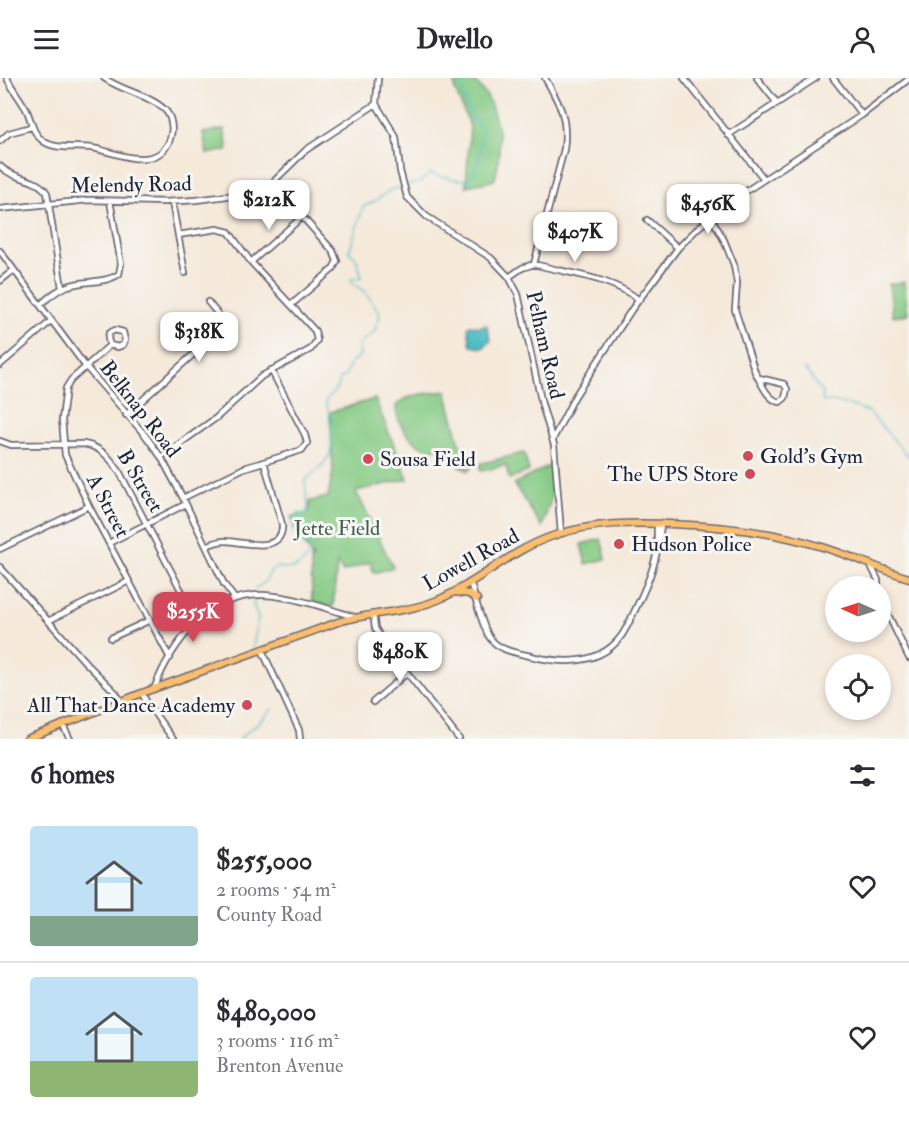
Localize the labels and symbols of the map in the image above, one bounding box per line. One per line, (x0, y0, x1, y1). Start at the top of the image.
street label: Melendy Road (70, 170, 193, 200)
pin: $212K (227, 180, 311, 231)
pin: $456K (666, 184, 750, 235)
pin: $407K (533, 212, 617, 263)
street label: Pelham Road (519, 288, 571, 402)
pin: $318K (157, 312, 241, 363)
street label: Belknap Road (94, 355, 187, 464)
place label: Gold's Gym (760, 443, 863, 470)
street label: B Street (111, 445, 169, 518)
place label: Sousa Field (380, 446, 476, 473)
marker: Gold's Gym (741, 449, 755, 463)
marker: Sousa Field (361, 452, 375, 466)
place label: The UPS Store (607, 461, 738, 488)
marker: The UPS Store (743, 467, 757, 481)
street label: A Street (80, 469, 136, 543)
park label: Jette Field (293, 515, 381, 542)
street label: Lowell Road (418, 522, 524, 597)
place label: Hudson Police (631, 531, 752, 558)
marker: Hudson Police (612, 537, 626, 551)
north arrow (825, 576, 891, 642)
pin: $255K (151, 592, 235, 643)
pin: $480K (358, 632, 442, 683)
place label: All That Dance Academy (26, 692, 236, 719)
marker: All That Dance Academy (240, 698, 254, 712)

